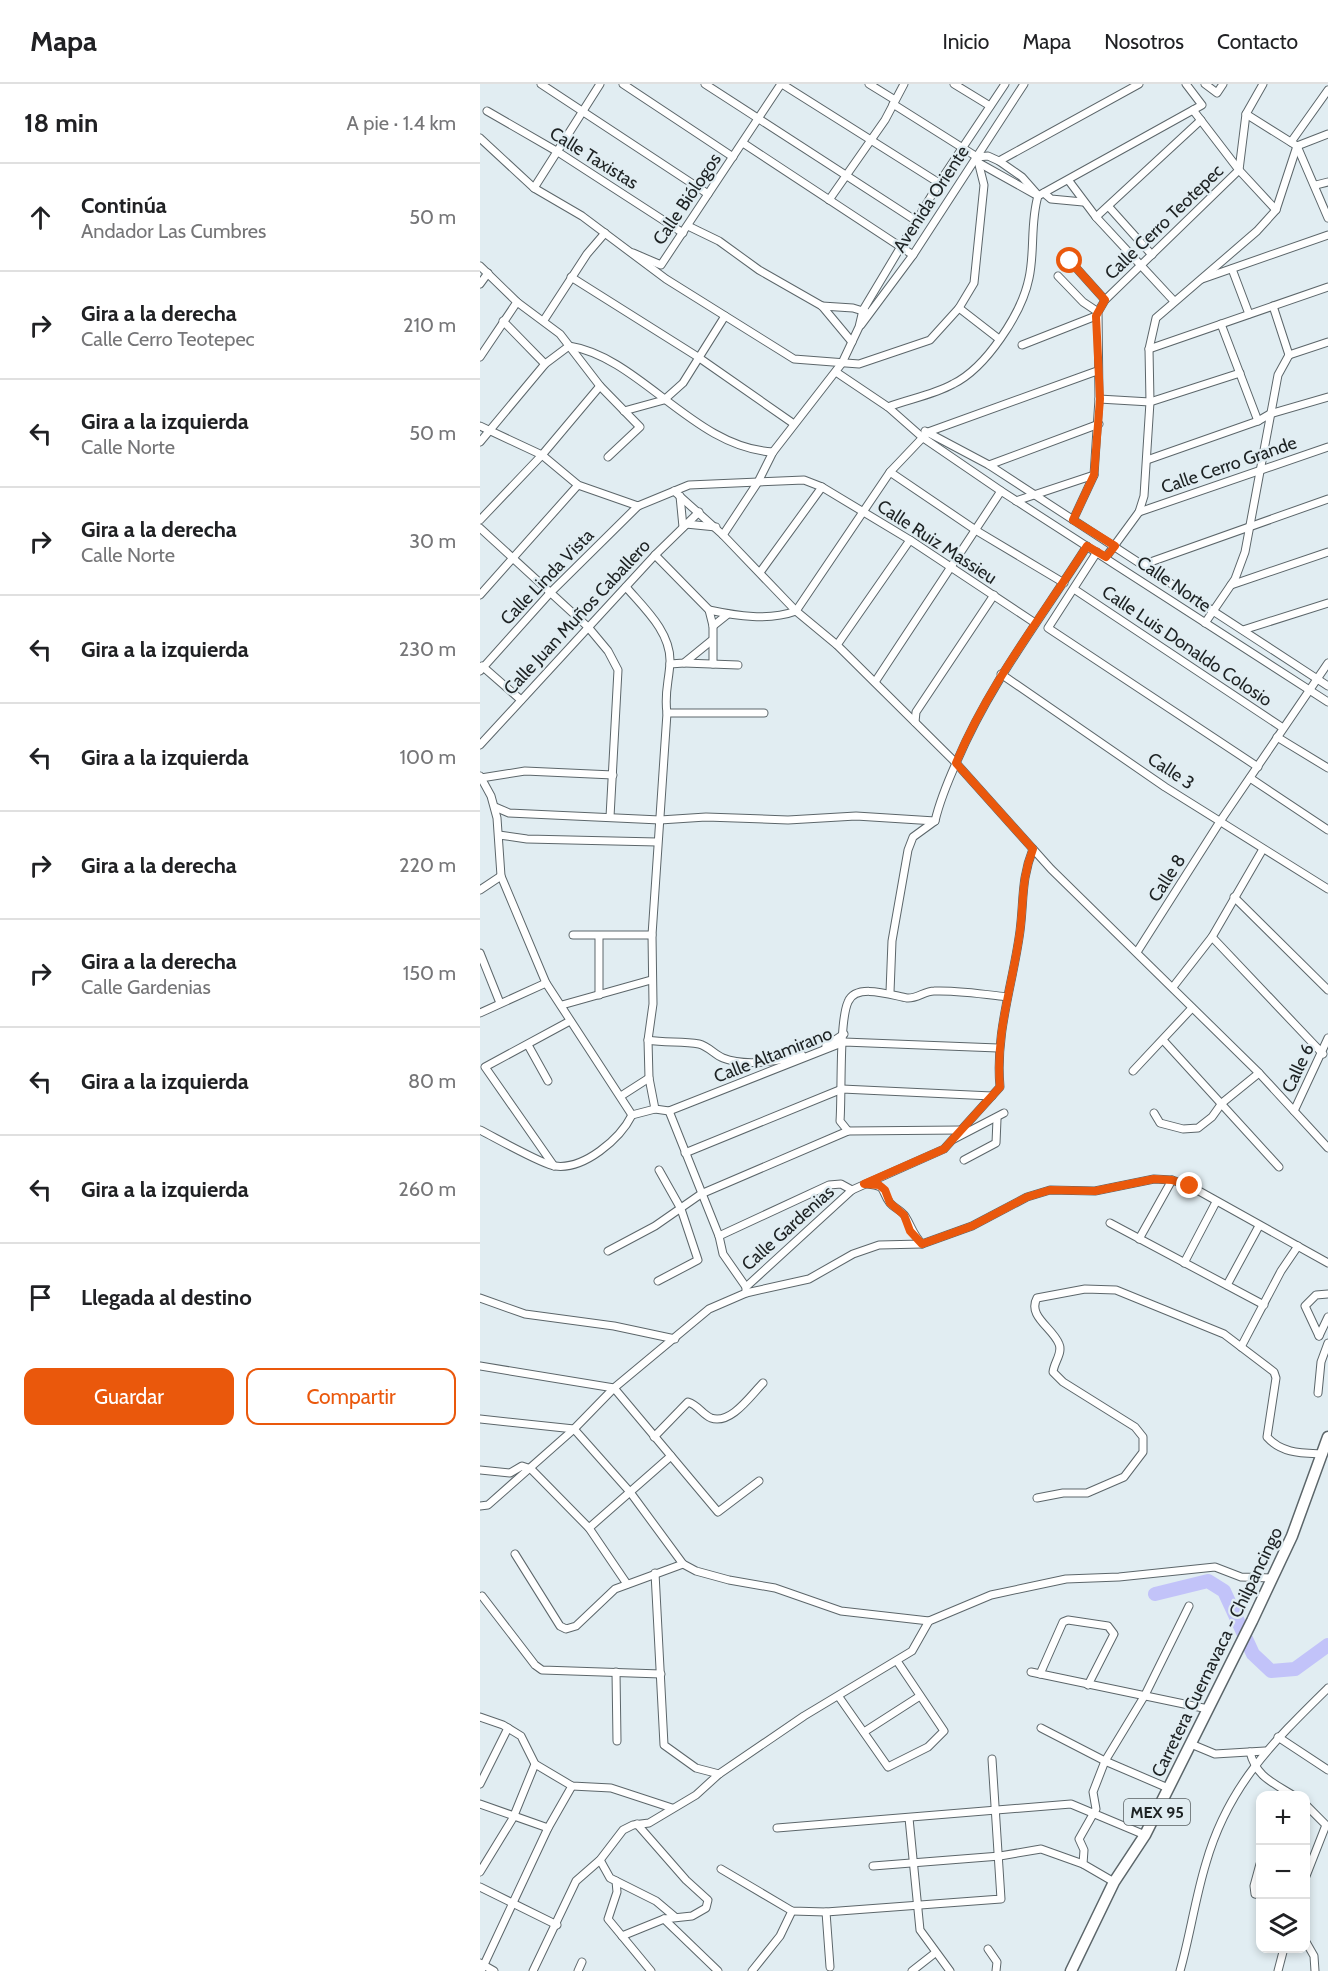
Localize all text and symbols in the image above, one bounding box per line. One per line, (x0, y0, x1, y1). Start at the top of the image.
text: Mapa (30, 24, 97, 58)
text: Inicio (942, 29, 989, 54)
text: Mapa (1022, 29, 1071, 54)
text: Nosotros (1104, 29, 1184, 54)
text: Contacto (1217, 29, 1298, 54)
text: 18 min (24, 107, 98, 139)
text: A pie · 1.4 km (347, 111, 456, 135)
street label: Calle Taxistas (546, 122, 642, 194)
street label: Avenida Oriente (888, 142, 974, 256)
street label: Calle Biólogos (648, 149, 726, 249)
street label: Calle Cerro Teotepec (1100, 160, 1228, 284)
text: Continúa (81, 192, 167, 219)
icon: ahead (24, 201, 57, 234)
text: 50 m (409, 205, 456, 229)
text: Andador Las Cumbres (81, 219, 266, 243)
route start (1056, 247, 1082, 273)
text: Gira a la derecha (81, 300, 237, 327)
icon: right (24, 309, 57, 342)
text: 210 m (403, 313, 456, 337)
text: Calle Cerro Teotepec (81, 327, 255, 351)
text: Gira a la izquierda (81, 408, 249, 435)
icon: left (24, 417, 57, 450)
text: 50 m (409, 421, 456, 445)
street label: Calle Cerro Grande (1158, 431, 1300, 499)
text: Calle Norte (81, 435, 175, 459)
street label: Calle Ruiz Massieu (873, 495, 1001, 589)
text: Gira a la derecha (81, 516, 237, 543)
street label: Calle Linda Vista (496, 524, 598, 630)
icon: right (24, 525, 57, 558)
text: 30 m (409, 529, 456, 553)
street label: Calle Juan Muños Caballero (499, 535, 655, 699)
text: Calle Norte (81, 543, 175, 567)
street label: Calle Norte (1133, 551, 1215, 617)
street label: Calle Luis Donaldo Colosio (1098, 581, 1276, 711)
icon: left (24, 633, 57, 666)
text: Gira a la izquierda (81, 636, 249, 663)
text: 230 m (399, 637, 456, 661)
icon: left (24, 741, 57, 774)
text: Gira a la izquierda (81, 744, 249, 771)
text: 100 m (400, 745, 456, 769)
street label: Calle 3 (1144, 748, 1198, 794)
icon: right (24, 849, 57, 882)
street label: Calle 8 (1144, 850, 1190, 906)
text: Gira a la derecha (81, 852, 237, 879)
text: 220 m (399, 853, 456, 877)
text: Gira a la derecha (81, 948, 237, 975)
icon: right (24, 957, 57, 990)
text: 150 m (403, 961, 456, 985)
text: Calle Gardenias (81, 975, 211, 999)
street label: Calle Altamirano (711, 1022, 835, 1088)
street label: Calle 6 (1277, 1040, 1319, 1096)
icon: left (24, 1065, 57, 1098)
text: Gira a la izquierda (81, 1068, 249, 1095)
text: 80 m (408, 1069, 456, 1093)
route end (1176, 1172, 1202, 1198)
icon: left (24, 1173, 57, 1206)
text: Gira a la izquierda (81, 1176, 249, 1203)
text: 260 m (398, 1177, 456, 1201)
street label: Calle Gardenias (737, 1181, 839, 1275)
icon: arrive (24, 1281, 57, 1314)
text: Llegada al destino (81, 1284, 252, 1311)
button: Guardar (24, 1368, 234, 1425)
button: Compartir (246, 1368, 456, 1425)
street label: Carretera Cuernavaca - Chilpancingo (1147, 1523, 1287, 1781)
map controls (1256, 1791, 1310, 1953)
button: + (1256, 1791, 1310, 1845)
road number: MEX 95 (1124, 1799, 1190, 1825)
button: − (1256, 1845, 1310, 1899)
button: layers (1256, 1899, 1310, 1953)

